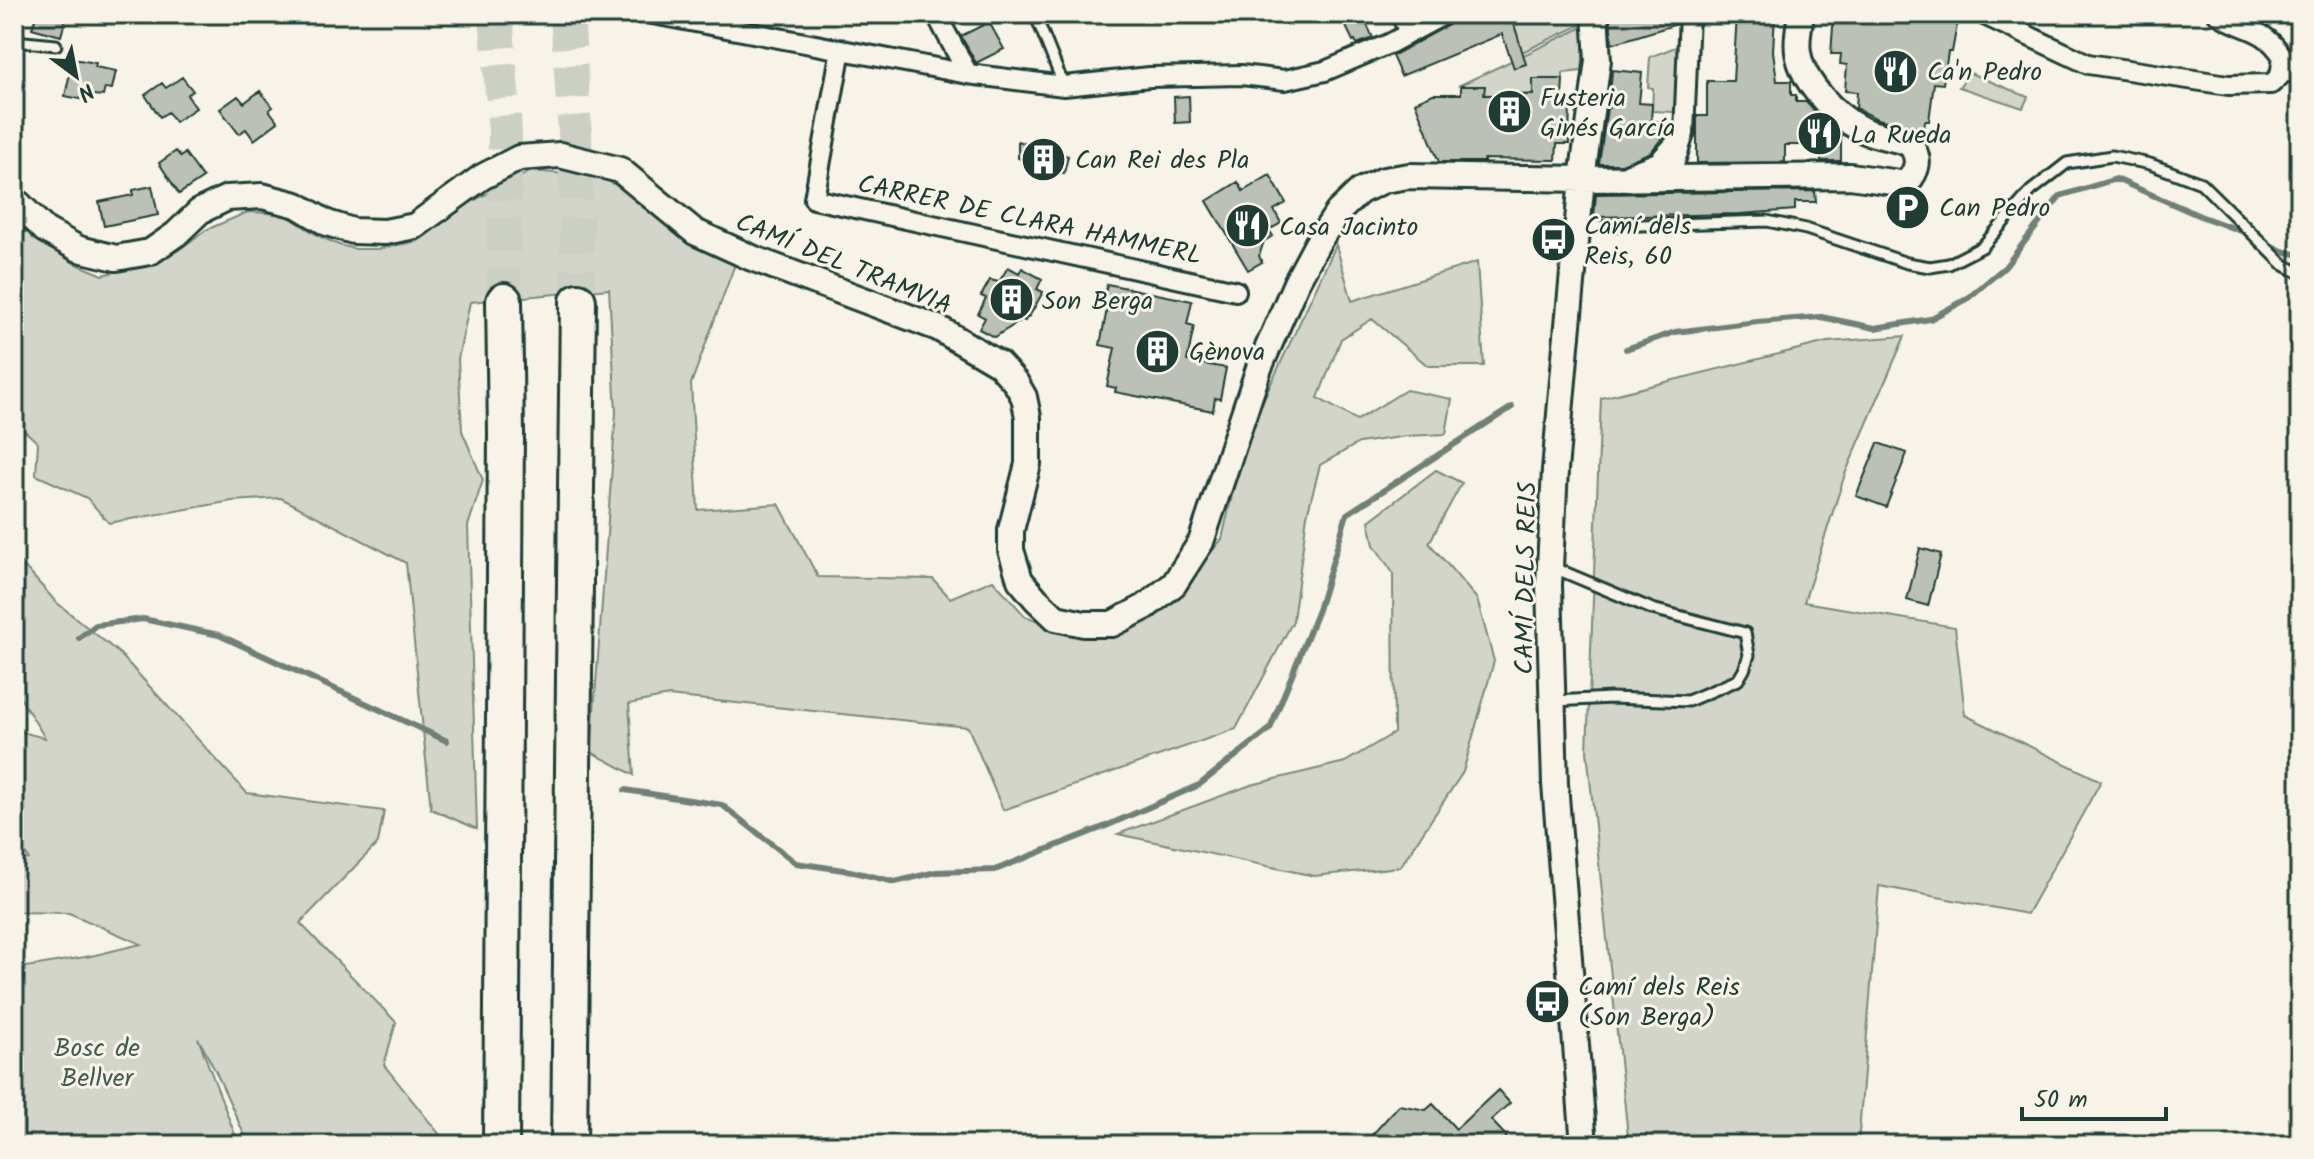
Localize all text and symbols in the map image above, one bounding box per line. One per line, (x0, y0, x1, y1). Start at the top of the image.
north arrow (36, 36, 116, 116)
restaurant icon: Ca'n Pedro (1872, 47, 1920, 95)
place label: Ca'n Pedro (1927, 52, 2042, 94)
text: N (70, 72, 100, 109)
place label: Fusteria Ginés García (1540, 78, 1675, 150)
building icon: Fusteria Ginés García (1485, 88, 1533, 136)
restaurant icon: La Rueda (1795, 110, 1843, 158)
place label: La Rueda (1850, 115, 1951, 157)
building icon: Can Rei des Pla (1020, 135, 1068, 183)
place label: Can Rei des Pla (1075, 140, 1249, 182)
street label: CARRER DE CLARA HAMMERL (854, 164, 1206, 278)
parking icon: Can Pedro (1884, 183, 1932, 231)
place label: Can Pedro (1939, 188, 2050, 230)
street label: CAMÍ DEL TRAMVIA (729, 202, 958, 327)
restaurant icon: Casa Jacinto (1224, 202, 1272, 250)
place label: Camí dels Reis, 60 (1584, 206, 1691, 278)
place label: Casa Jacinto (1279, 207, 1418, 249)
bus stop icon: Camí dels Reis, 60 (1529, 216, 1577, 264)
building icon: Son Berga (987, 276, 1035, 324)
place label: Son Berga (1042, 281, 1153, 323)
building icon: Gènova (1134, 327, 1182, 375)
place label: Gènova (1189, 332, 1265, 374)
street label: CAMÍ DELS REIS (1504, 481, 1550, 675)
place label: Camí dels Reis (Son Berga) (1578, 967, 1740, 1039)
bus stop icon: Camí dels Reis (Son Berga) (1523, 977, 1571, 1025)
park label: Bosc de Bellver (54, 1028, 140, 1100)
scale bar (2022, 1071, 2166, 1121)
text: 50 m (2034, 1081, 2088, 1120)

